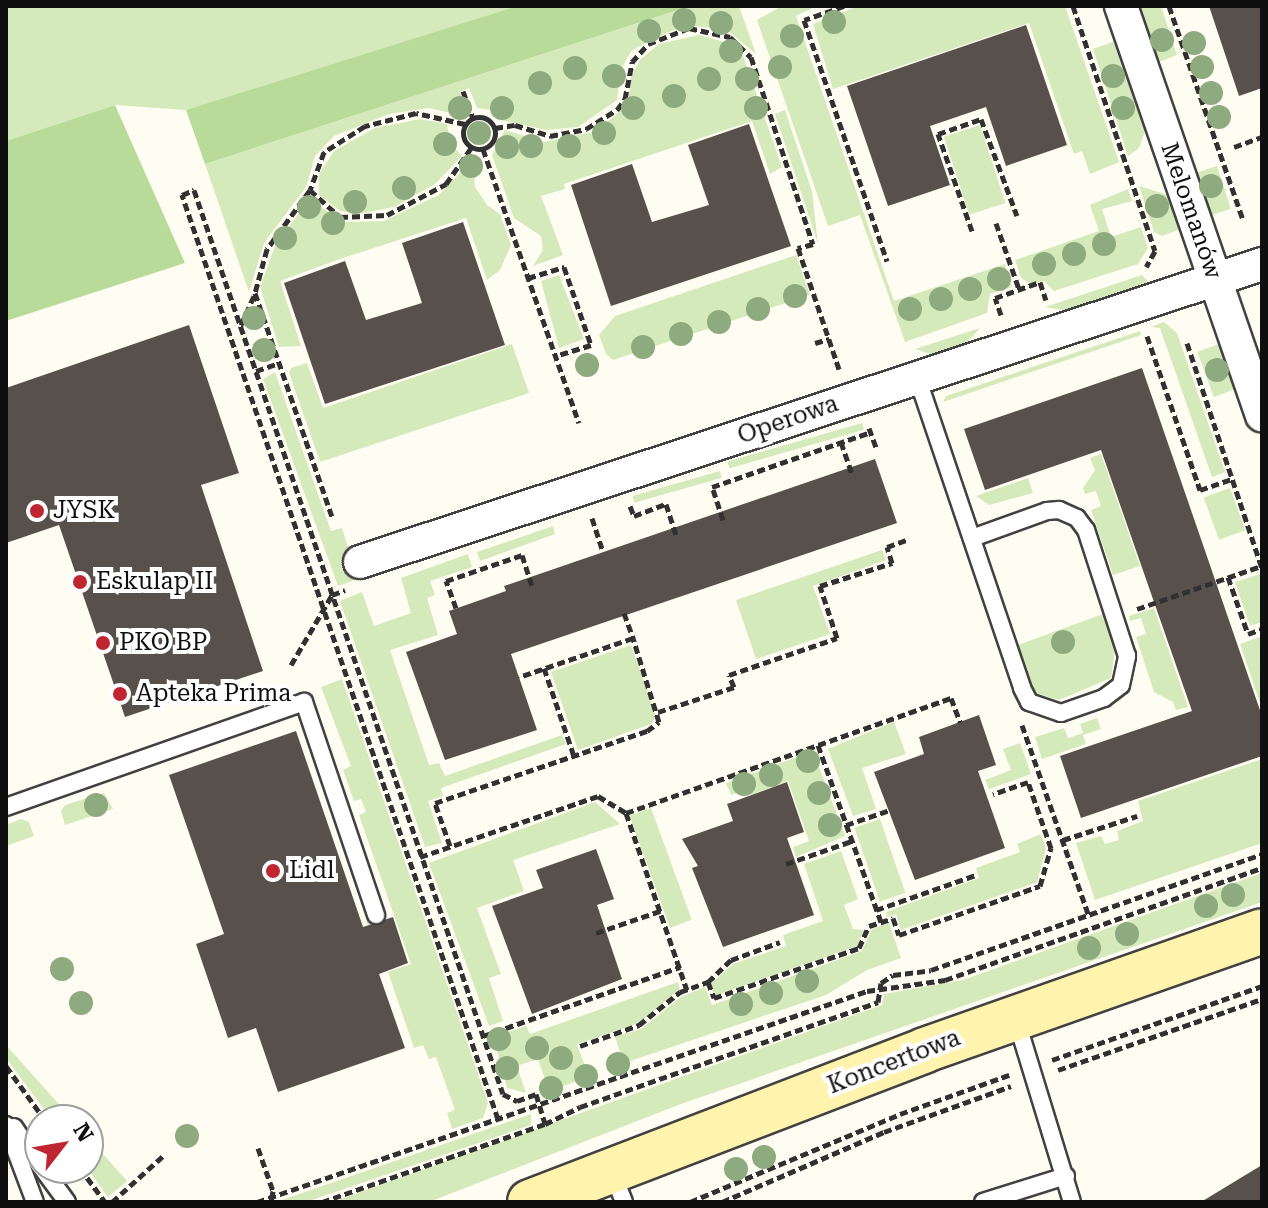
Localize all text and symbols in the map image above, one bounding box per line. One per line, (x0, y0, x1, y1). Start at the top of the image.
street label: Melomanów (1154, 139, 1228, 283)
street label: Operowa (734, 389, 842, 451)
place label: JYSK (53, 497, 115, 525)
marker: JYSK (28, 502, 46, 520)
place label: Eskulap II (96, 568, 213, 596)
marker: Eskulap II (71, 573, 89, 591)
place label: PKO BP (119, 629, 207, 657)
marker: PKO BP (94, 634, 112, 652)
place label: Apteka Prima (136, 680, 291, 708)
marker: Apteka Prima (111, 685, 129, 703)
place label: Lidl (289, 857, 334, 885)
marker: Lidl (264, 862, 282, 880)
street label: Koncertowa (824, 1024, 964, 1100)
north arrow (24, 1104, 104, 1184)
text: N (68, 1119, 98, 1146)

